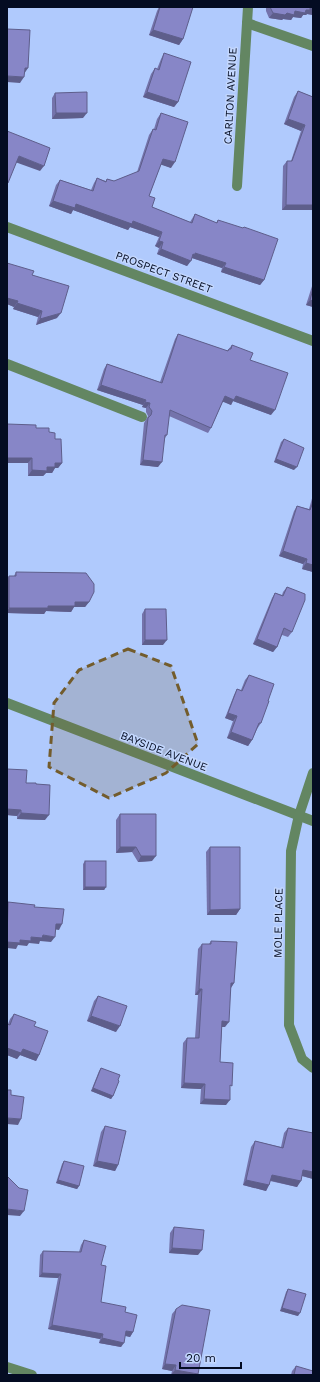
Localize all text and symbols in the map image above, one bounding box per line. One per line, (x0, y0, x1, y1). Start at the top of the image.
street label: CARLTON AVENUE (221, 47, 240, 145)
street label: PROSPECT STREET (114, 249, 214, 296)
street label: BAYSIDE AVENUE (119, 729, 209, 774)
street label: MOLE PLACE (271, 888, 286, 958)
scale bar (180, 1344, 241, 1370)
text: 20 m (186, 1351, 216, 1365)

